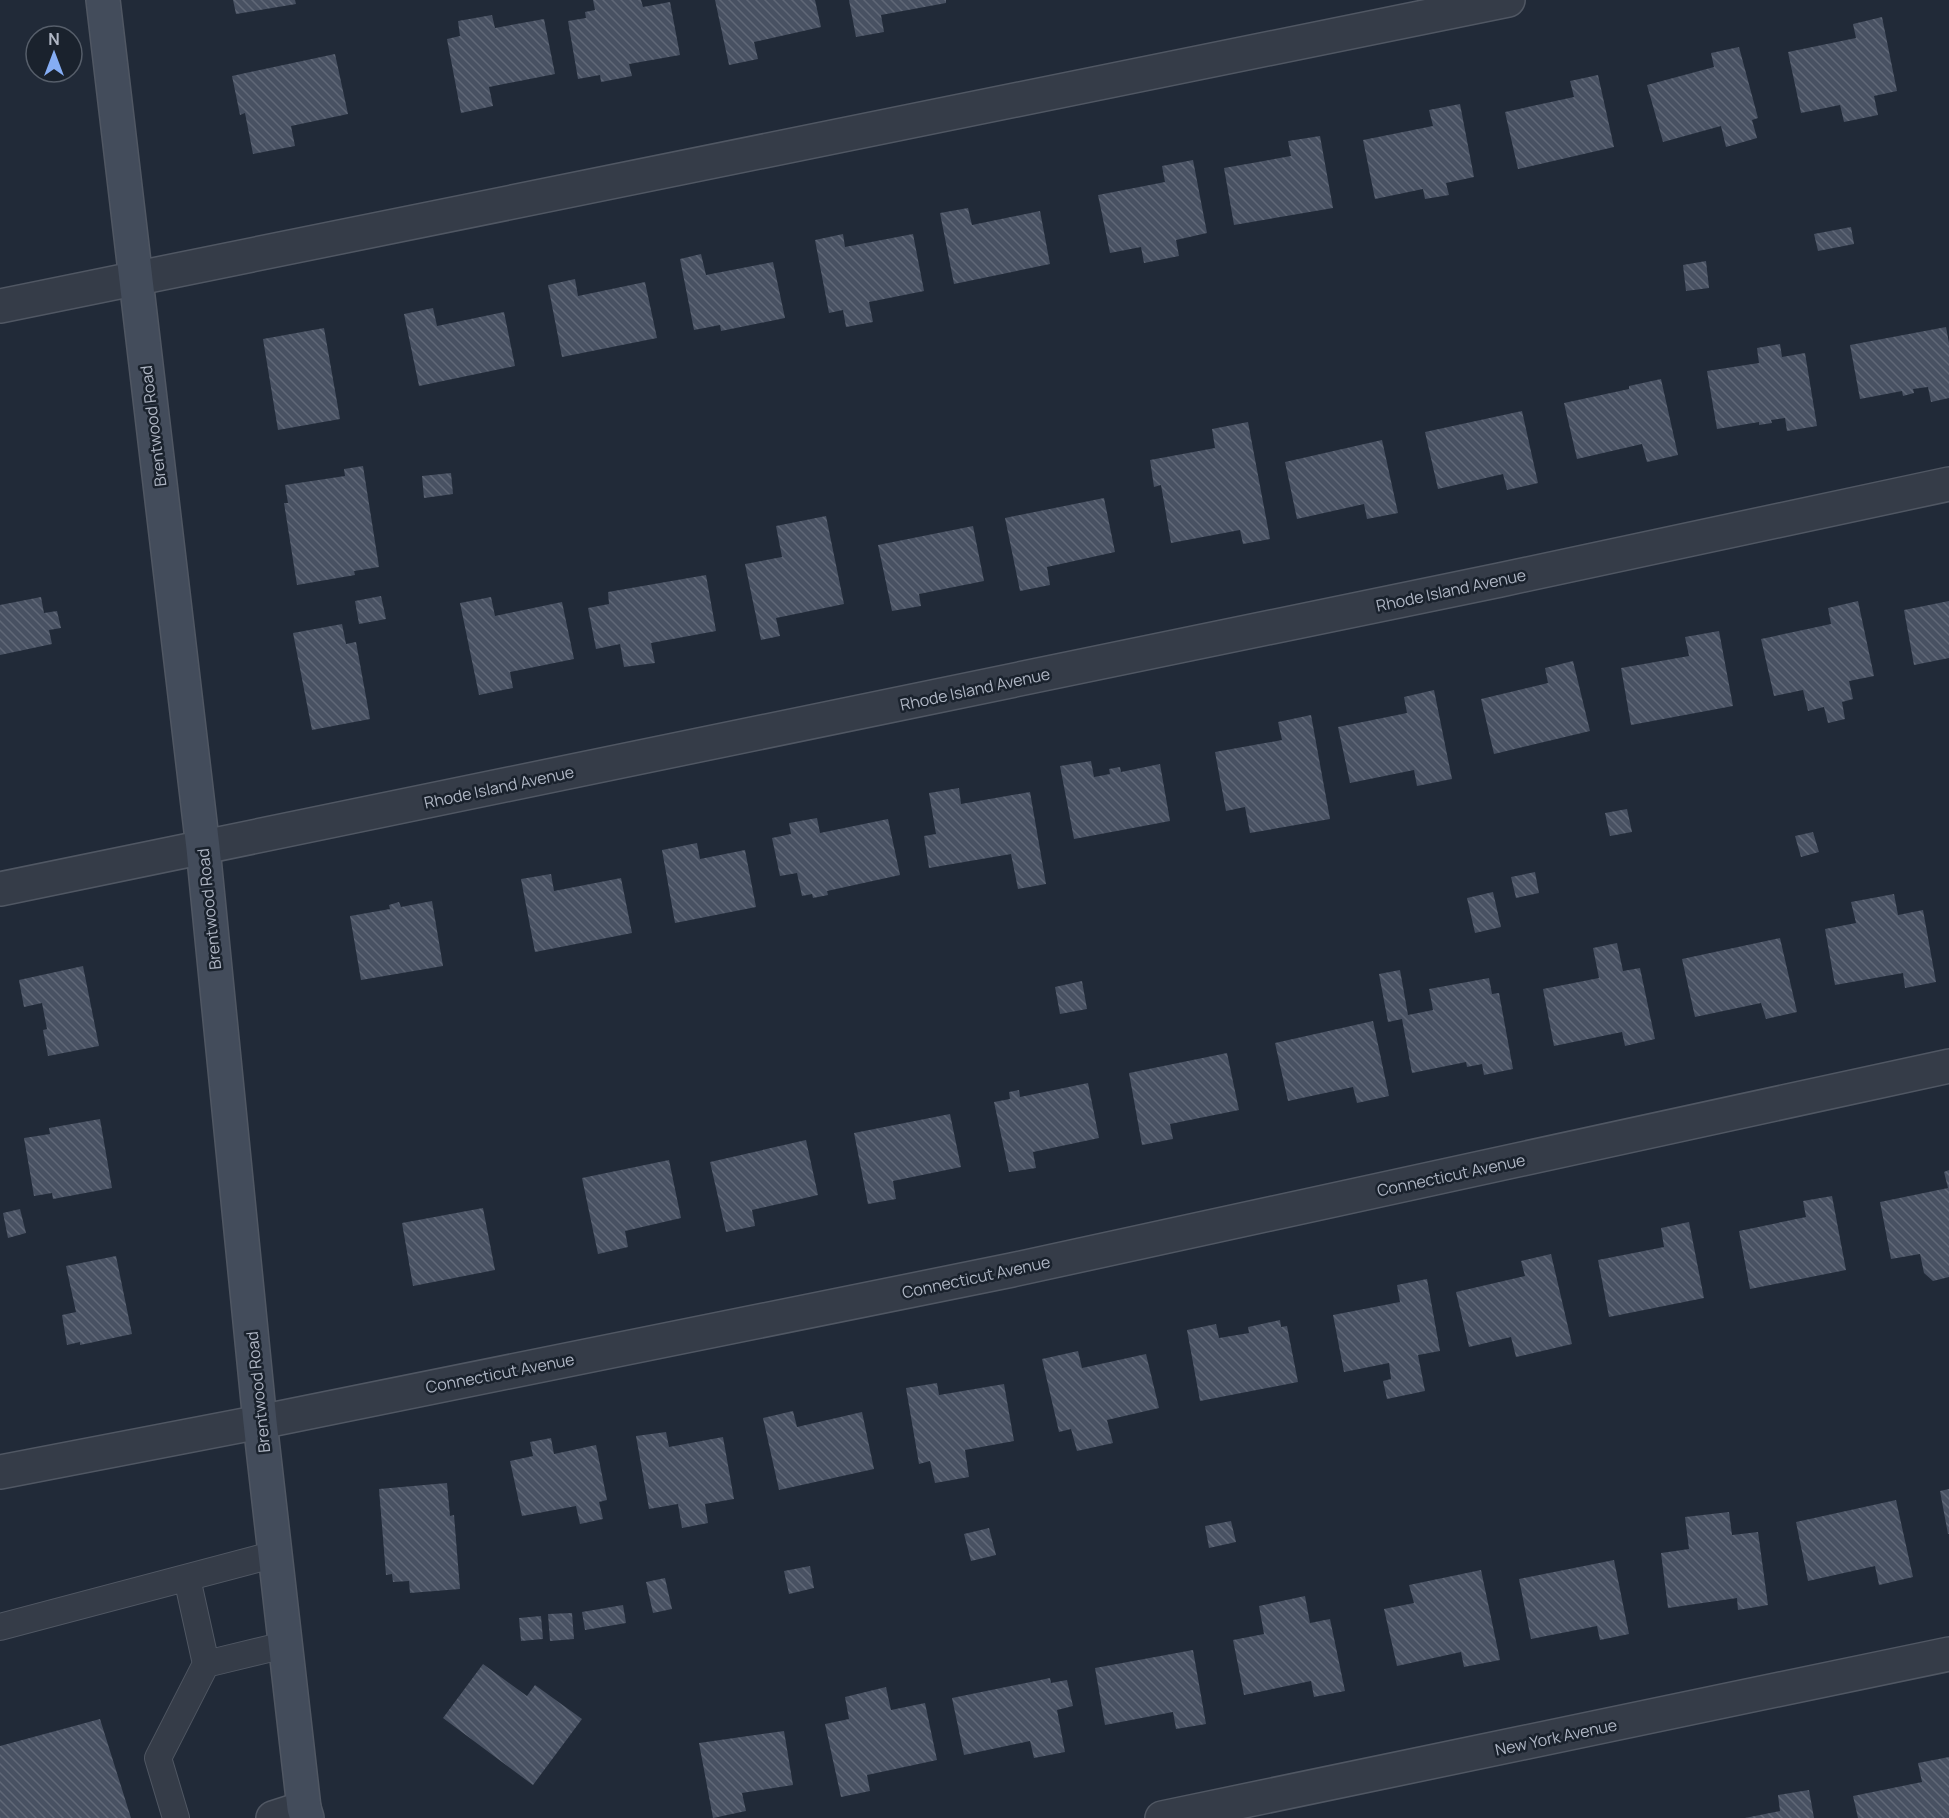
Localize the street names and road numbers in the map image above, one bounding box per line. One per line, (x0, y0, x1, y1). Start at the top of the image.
street label: Brentwood Road (135, 364, 171, 488)
street label: Rhode Island Avenue (1374, 563, 1528, 617)
street label: Rhode Island Avenue (898, 662, 1052, 716)
street label: Rhode Island Avenue (422, 760, 576, 814)
street label: Brentwood Road (192, 847, 226, 971)
street label: Connecticut Avenue (1375, 1149, 1527, 1201)
street label: Connecticut Avenue (900, 1251, 1052, 1303)
street label: Brentwood Road (241, 1330, 275, 1454)
street label: Connecticut Avenue (424, 1348, 576, 1398)
street label: New York Avenue (1493, 1713, 1619, 1761)

